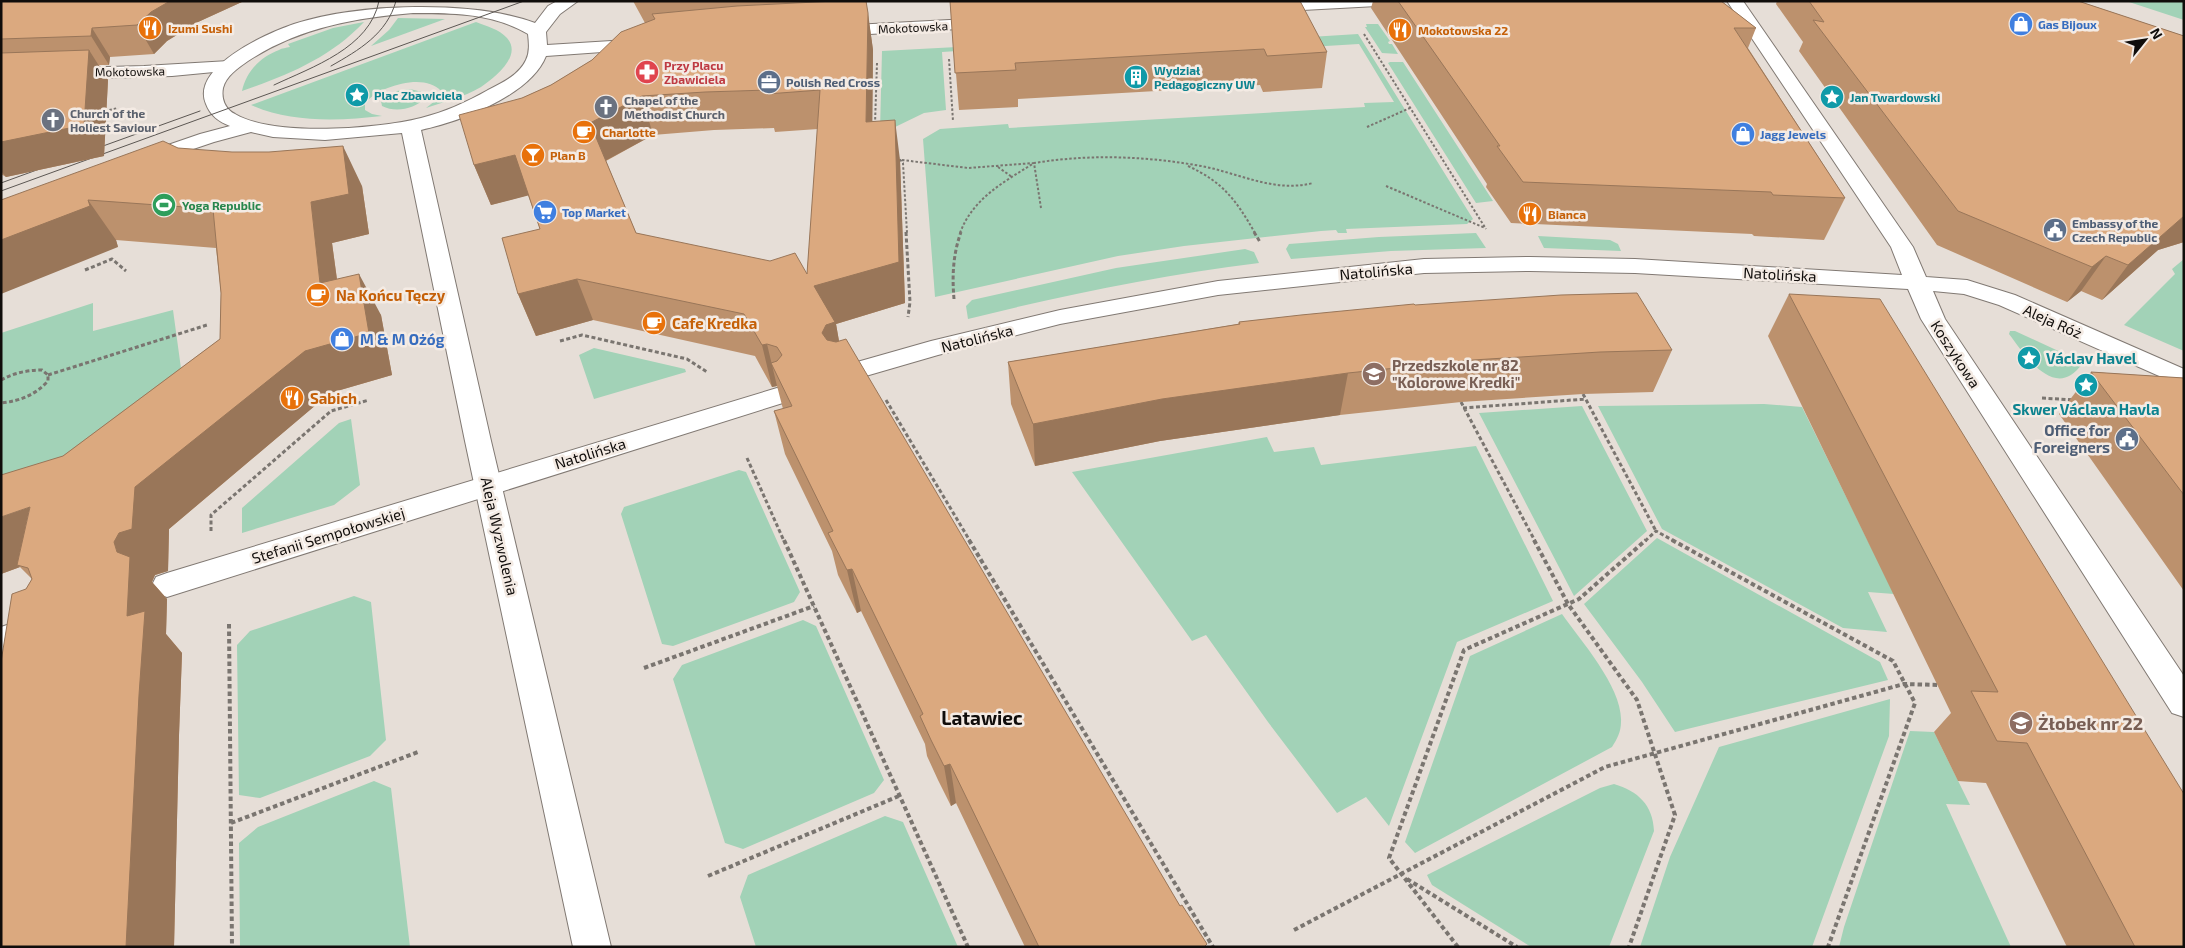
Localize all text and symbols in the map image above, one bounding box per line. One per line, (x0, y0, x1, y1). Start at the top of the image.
shop icon: Gas Bijoux (2008, 11, 2034, 37)
restaurant icon: Izumi Sushi (137, 15, 163, 41)
north arrow (2120, 15, 2170, 65)
restaurant icon: Mokotowska 22 (1387, 17, 1413, 43)
place label: Gas Bijoux (2038, 17, 2097, 32)
street label: Mokotowska (878, 18, 948, 36)
place label: Izumi Sushi (168, 21, 232, 35)
place label: Mokotowska 22 (1418, 23, 1508, 37)
text: N (2147, 25, 2167, 42)
place label: Przy Placu Zbawiciela (664, 58, 726, 86)
pharmacy icon: Przy Placu Zbawiciela (634, 59, 660, 85)
street label: Mokotowska (95, 63, 165, 79)
place label: Wydział Pedagogiczny UW (1154, 63, 1255, 92)
building icon: Wydział Pedagogiczny UW (1123, 64, 1149, 90)
office icon: Polish Red Cross (756, 69, 782, 95)
place label: Polish Red Cross (786, 75, 880, 89)
place icon: Plac Zbawiciela (344, 82, 370, 108)
place icon: Jan Twardowski (1819, 84, 1845, 110)
place label: Plac Zbawiciela (374, 88, 463, 102)
place label: Jan Twardowski (1850, 90, 1940, 104)
place label: Chapel of the Methodist Church (624, 93, 725, 121)
church icon: Chapel of the Methodist Church (593, 94, 619, 120)
place label: Church of the Holiest Saviour (70, 106, 157, 134)
church icon: Church of the Holiest Saviour (40, 107, 66, 133)
cafe icon: Charlotte (571, 119, 597, 145)
shop icon: Jagg Jewels (1730, 121, 1756, 147)
place label: Charlotte (602, 125, 656, 139)
place label: Jagg Jewels (1760, 127, 1826, 141)
bar icon: Plan B (520, 142, 546, 168)
place label: Plan B (550, 148, 586, 162)
sports icon: Yoga Republic (151, 192, 177, 218)
place label: Yoga Republic (182, 198, 261, 212)
supermarket icon: Top Market (532, 199, 558, 225)
restaurant icon: Bianca (1517, 201, 1543, 227)
place label: Top Market (562, 205, 626, 219)
place label: Bianca (1548, 207, 1586, 221)
place label: Embassy of the Czech Republic (2072, 216, 2158, 244)
public building icon: Embassy of the Czech Republic (2042, 217, 2068, 243)
street label: Natolińska (1339, 259, 1413, 283)
street label: Natolińska (1743, 263, 1817, 285)
cafe icon: Na Końcu Tęczy (305, 282, 331, 308)
place label: Na Końcu Tęczy (336, 286, 446, 305)
street label: Aleja Róż (2020, 300, 2085, 343)
cafe icon: Cafe Kredka (641, 310, 667, 336)
place label: Cafe Kredka (672, 314, 757, 332)
street label: Koszykowa (1928, 317, 1984, 391)
street label: Natolińska (939, 320, 1015, 356)
shop icon: M & M Ożóg (329, 326, 355, 352)
place label: M & M Ożóg (360, 330, 445, 348)
place icon: Václav Havel (2016, 345, 2042, 371)
place label: Václav Havel (2046, 349, 2137, 367)
place label: Przedszkole nr 82 "Kolorowe Kredki" (1392, 356, 1520, 391)
school or university icon: Przedszkole nr 82 "Kolorowe Kredki" (1361, 361, 1387, 387)
place icon: Skwer Václava Havla (2073, 372, 2099, 398)
restaurant icon: Sabich (279, 385, 305, 411)
place label: Sabich (310, 389, 357, 407)
place label: Skwer Václava Havla (2012, 400, 2160, 418)
place label: Office for Foreigners (2034, 421, 2111, 456)
public building icon: Office for Foreigners (2114, 426, 2140, 452)
street label: Natolińska (552, 434, 628, 472)
street label: Aleja Wyzwolenia (477, 475, 522, 597)
street label: Stefanii Sempołowskiej (249, 503, 407, 568)
district label: Latawiec (941, 706, 1023, 729)
school or university icon: Żłobek nr 22 (2008, 710, 2034, 736)
place label: Żłobek nr 22 (2038, 712, 2143, 734)

